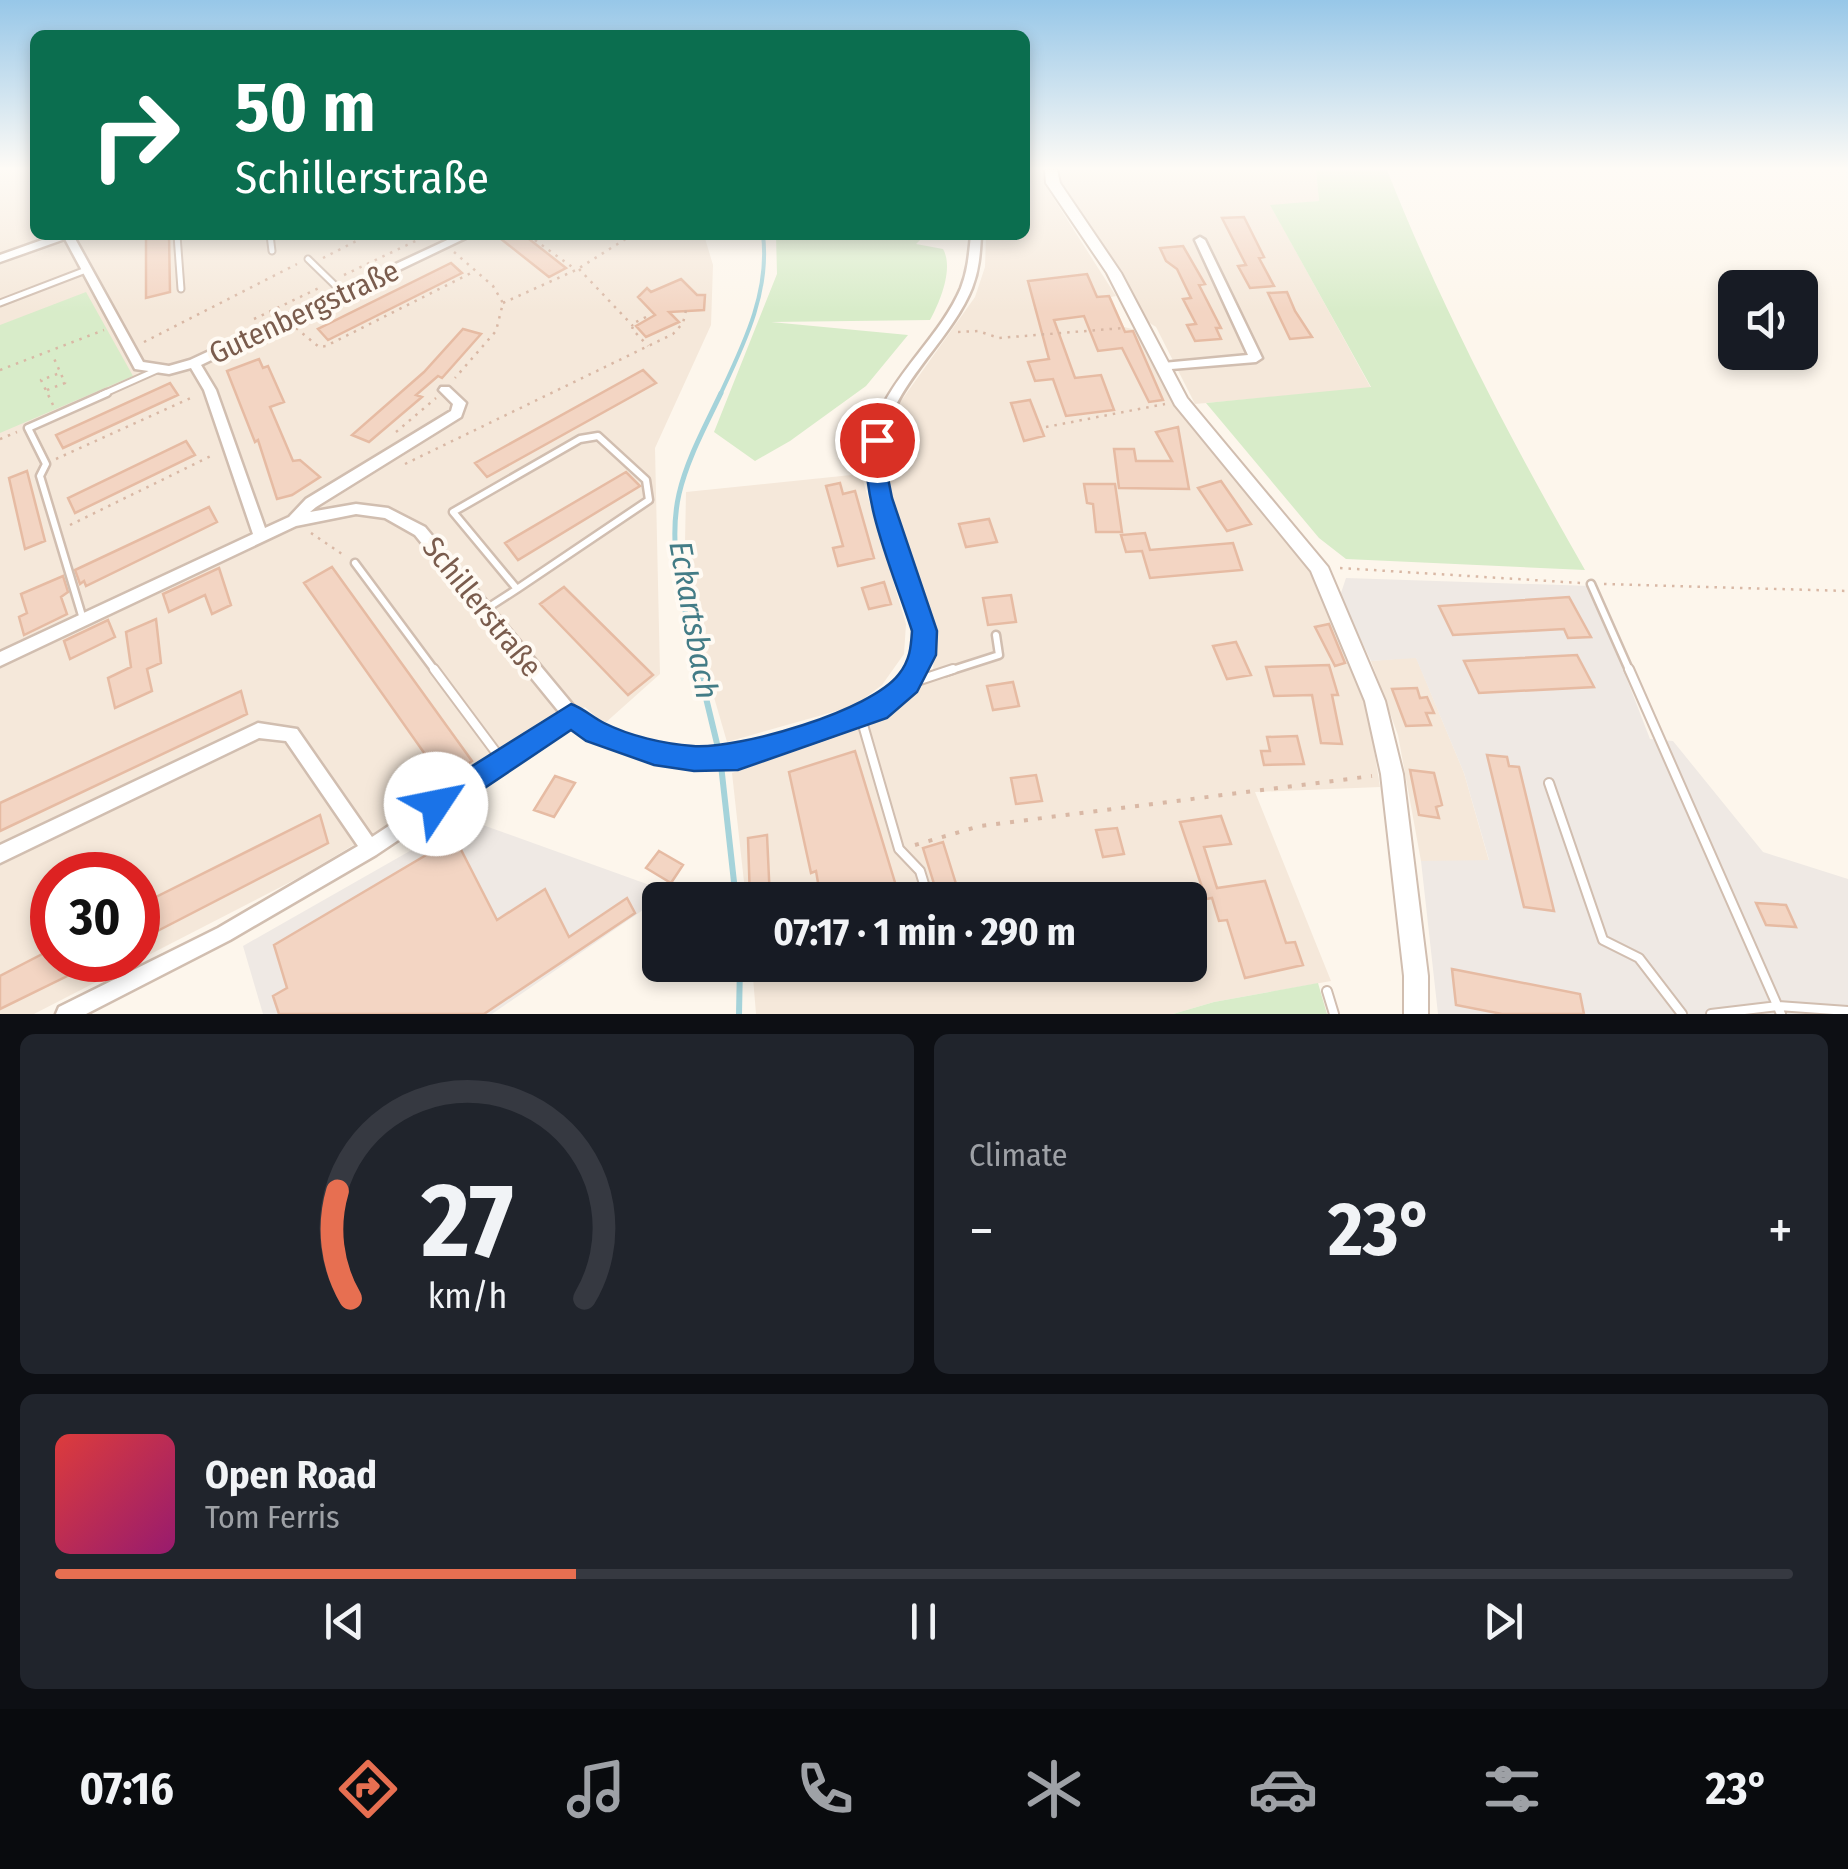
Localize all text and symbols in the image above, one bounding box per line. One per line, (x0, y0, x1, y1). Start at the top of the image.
text: 50 m (235, 66, 376, 150)
icon: right (70, 70, 200, 200)
text: Schillerstraße (235, 151, 489, 205)
street label: Gutenbergstraße (203, 252, 405, 372)
map controls (1718, 270, 1818, 370)
button: sound (1718, 270, 1818, 370)
pin (835, 398, 920, 483)
icon: arrive (850, 413, 905, 468)
street label: Schillerstraße (415, 530, 549, 684)
water label: Eckartsbach (661, 538, 727, 702)
position arrow (384, 752, 488, 856)
speed limit sign: 30 (30, 852, 160, 982)
text: 07:17 · 1 min · 290 m (773, 909, 1076, 955)
text: Climate (969, 1136, 1068, 1174)
text: 27 (420, 1159, 513, 1284)
text: 23° (1328, 1185, 1434, 1275)
text: − (969, 1198, 994, 1264)
text: + (1768, 1198, 1793, 1264)
text: km/h (427, 1275, 507, 1317)
text: Open Road (205, 1452, 377, 1498)
text: Tom Ferris (205, 1498, 340, 1536)
icon: previous (317, 1594, 372, 1649)
icon: pause (896, 1594, 951, 1649)
icon: next (1476, 1594, 1531, 1649)
icon: directions (333, 1754, 403, 1824)
icon: music (561, 1754, 631, 1824)
icon: phone (790, 1754, 860, 1824)
icon: climate (1019, 1754, 1089, 1824)
icon: car (1248, 1754, 1318, 1824)
icon: filters (1477, 1754, 1547, 1824)
text: 07:16 (79, 1762, 174, 1816)
text: 23° (1705, 1762, 1769, 1816)

